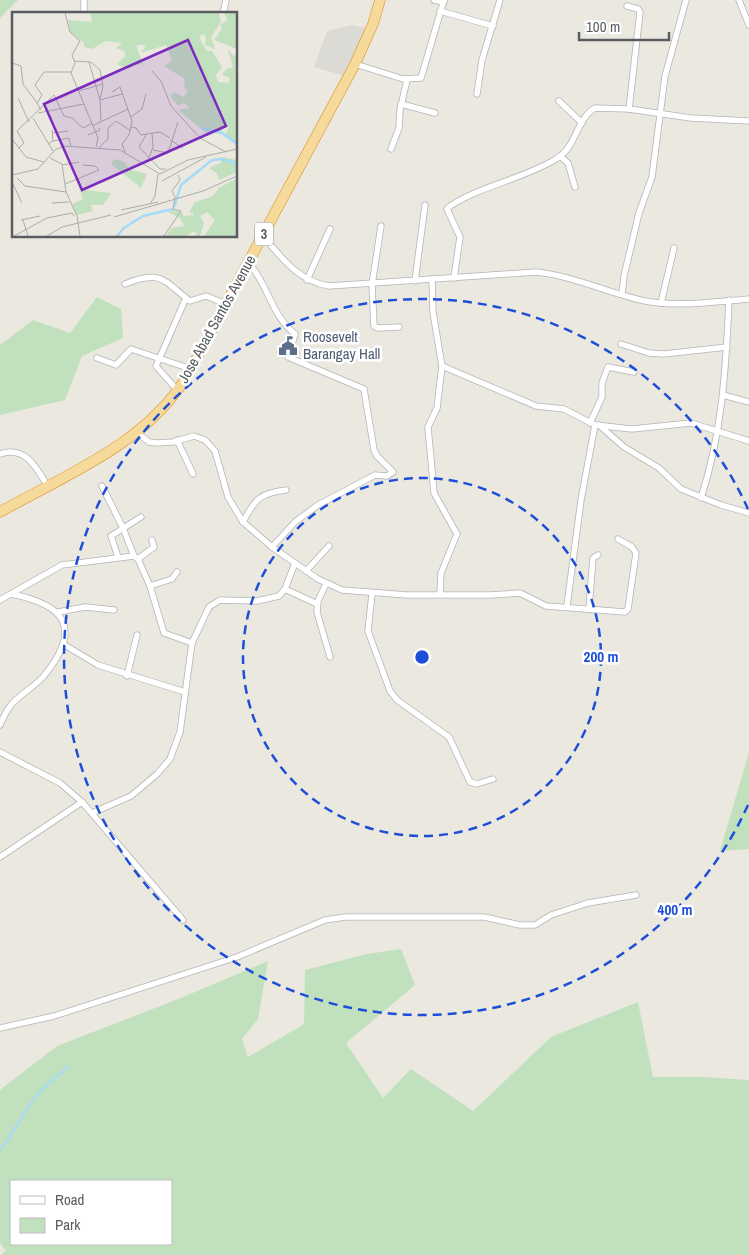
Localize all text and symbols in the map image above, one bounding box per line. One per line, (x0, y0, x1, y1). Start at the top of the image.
scale bar (579, 10, 669, 42)
inset map (12, 12, 238, 238)
text: 100 m (586, 16, 620, 37)
road number: 3 (255, 222, 273, 245)
street label: Jose Abad Santos Avenue (173, 251, 261, 387)
place label: Roosevelt Barangay Hall (303, 326, 380, 364)
public building icon: Roosevelt Barangay Hall (277, 335, 299, 357)
text: 200 m (584, 646, 618, 667)
centre of rings (413, 648, 431, 666)
text: 400 m (658, 899, 692, 920)
legend (10, 1180, 172, 1245)
text: Road (55, 1189, 84, 1210)
text: Park (55, 1214, 81, 1235)

